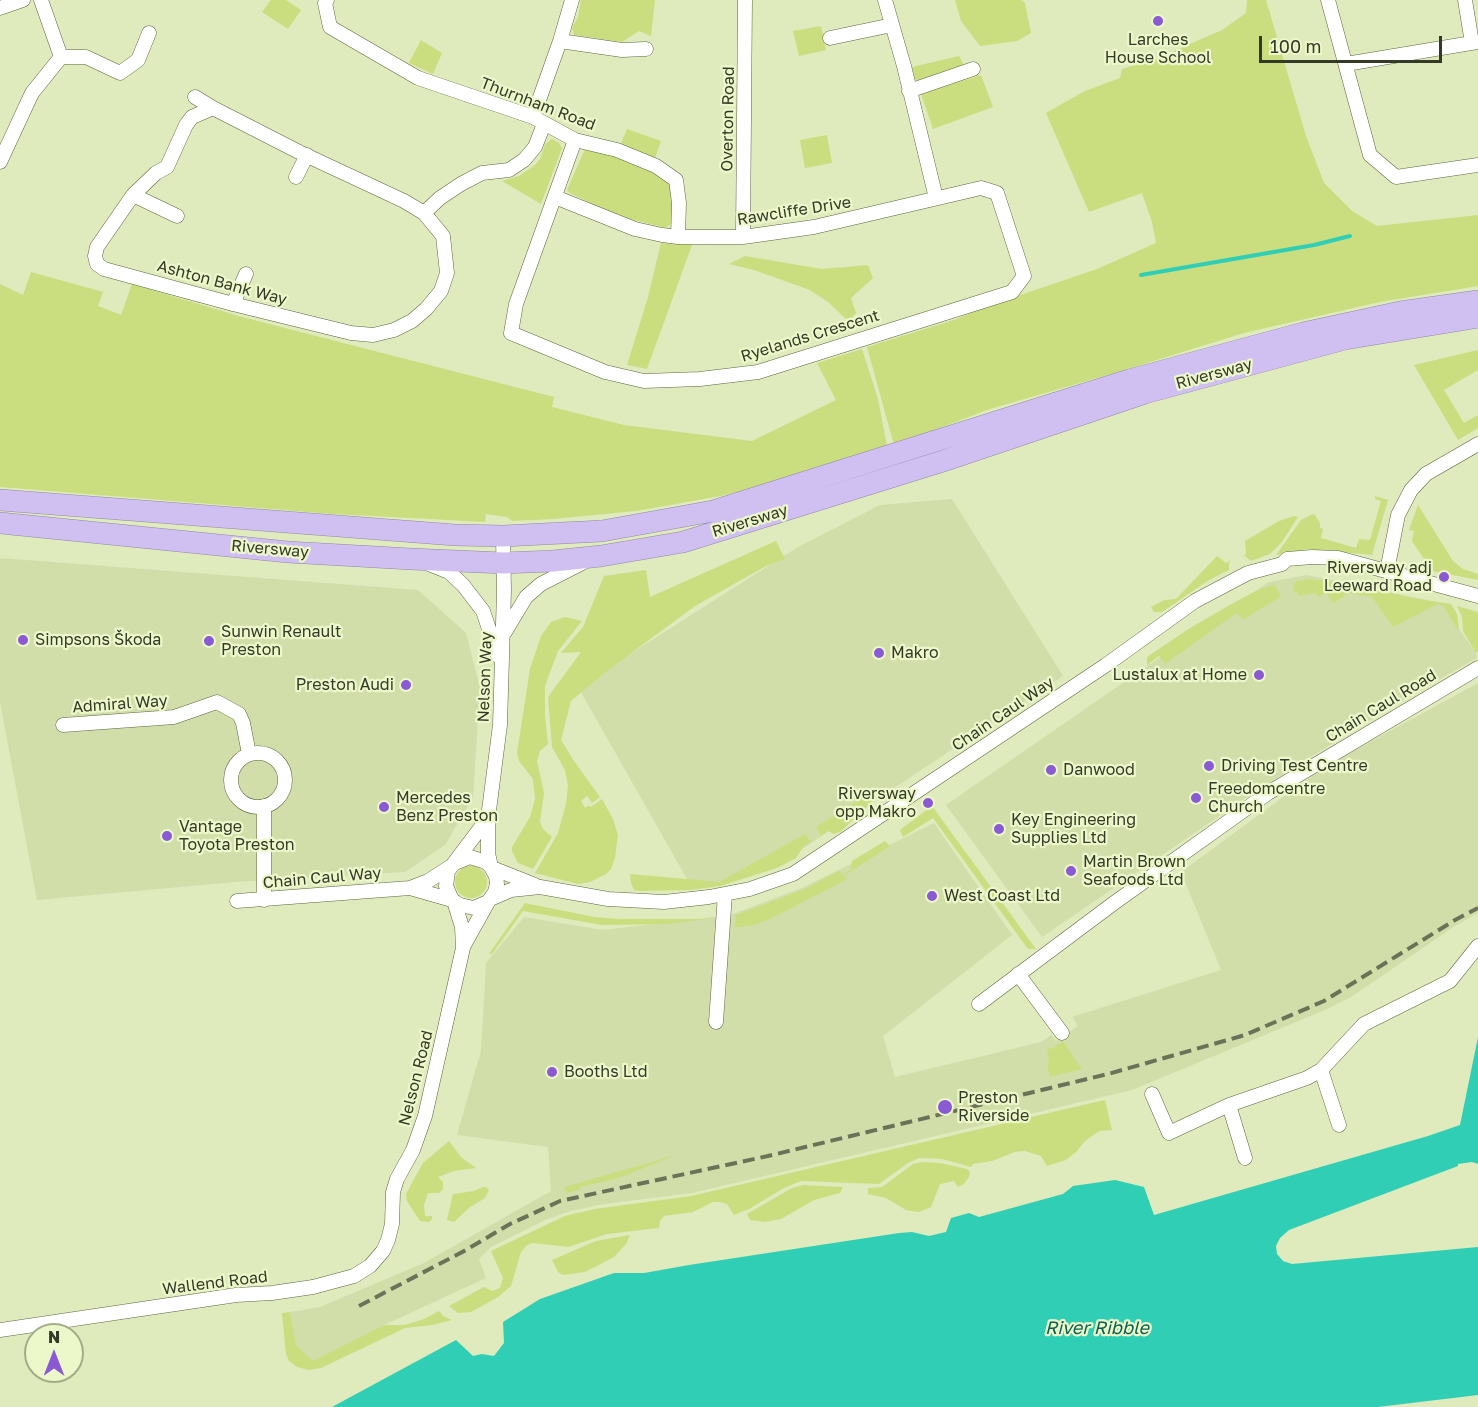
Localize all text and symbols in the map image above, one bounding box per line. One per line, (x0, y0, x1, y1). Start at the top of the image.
marker: Larches House School (1151, 14, 1165, 28)
scale bar (1262, 24, 1445, 62)
place label: Larches House School (1105, 30, 1211, 68)
text: 100 m (1270, 35, 1321, 57)
street label: Overton Road (717, 66, 739, 172)
street label: Thurnham Road (478, 73, 598, 135)
street label: Rawcliffe Drive (736, 193, 852, 229)
street label: Ashton Bank Way (155, 256, 289, 310)
street label: Ryelands Crescent (738, 306, 882, 366)
street label: Riversway (1174, 355, 1254, 393)
street label: Riversway (710, 500, 790, 542)
street label: Riversway (230, 536, 310, 562)
place label: Riversway adj Leeward Road (1324, 558, 1432, 596)
marker: Riversway adj Leeward Road (1437, 570, 1451, 584)
place label: Sunwin Renault Preston (221, 622, 341, 660)
place label: Simpsons Škoda (35, 630, 161, 650)
street label: Nelson Way (474, 631, 496, 723)
marker: Simpsons Škoda (16, 633, 30, 647)
marker: Sunwin Renault Preston (202, 634, 216, 648)
place label: Makro (891, 643, 939, 663)
marker: Makro (872, 646, 886, 660)
place label: Lustalux at Home (1113, 665, 1247, 685)
street label: Chain Caul Road (1322, 665, 1440, 747)
marker: Lustalux at Home (1252, 668, 1266, 682)
street label: Chain Caul Way (948, 673, 1058, 755)
place label: Preston Audi (296, 675, 394, 695)
marker: Preston Audi (399, 678, 413, 692)
street label: Admiral Way (72, 691, 168, 717)
place label: Driving Test Centre (1221, 756, 1368, 776)
marker: Driving Test Centre (1202, 759, 1216, 773)
place label: Danwood (1063, 760, 1135, 780)
marker: Danwood (1044, 763, 1058, 777)
place label: Freedomcentre Church (1208, 779, 1325, 817)
place label: Riversway opp Makro (835, 784, 916, 822)
place label: Mercedes Benz Preston (396, 788, 498, 826)
marker: Freedomcentre Church (1189, 791, 1203, 805)
marker: Riversway opp Makro (921, 796, 935, 810)
marker: Mercedes Benz Preston (377, 800, 391, 814)
place label: Key Engineering Supplies Ltd (1011, 810, 1136, 848)
place label: Vantage Toyota Preston (179, 817, 295, 855)
marker: Key Engineering Supplies Ltd (992, 822, 1006, 836)
marker: Vantage Toyota Preston (160, 829, 174, 843)
place label: Martin Brown Seafoods Ltd (1083, 852, 1186, 890)
street label: Chain Caul Way (262, 863, 382, 893)
marker: Martin Brown Seafoods Ltd (1064, 864, 1078, 878)
place label: West Coast Ltd (944, 886, 1060, 906)
marker: West Coast Ltd (925, 889, 939, 903)
street label: Nelson Road (395, 1028, 437, 1128)
place label: Booths Ltd (564, 1062, 648, 1082)
marker: Booths Ltd (545, 1065, 559, 1079)
place label: Preston Riverside (958, 1088, 1029, 1126)
marker: Preston Riverside (936, 1098, 954, 1116)
street label: Wallend Road (161, 1267, 269, 1299)
water label: River Ribble (1045, 1317, 1149, 1339)
north arrow (24, 1323, 84, 1383)
text: N (48, 1327, 60, 1347)

